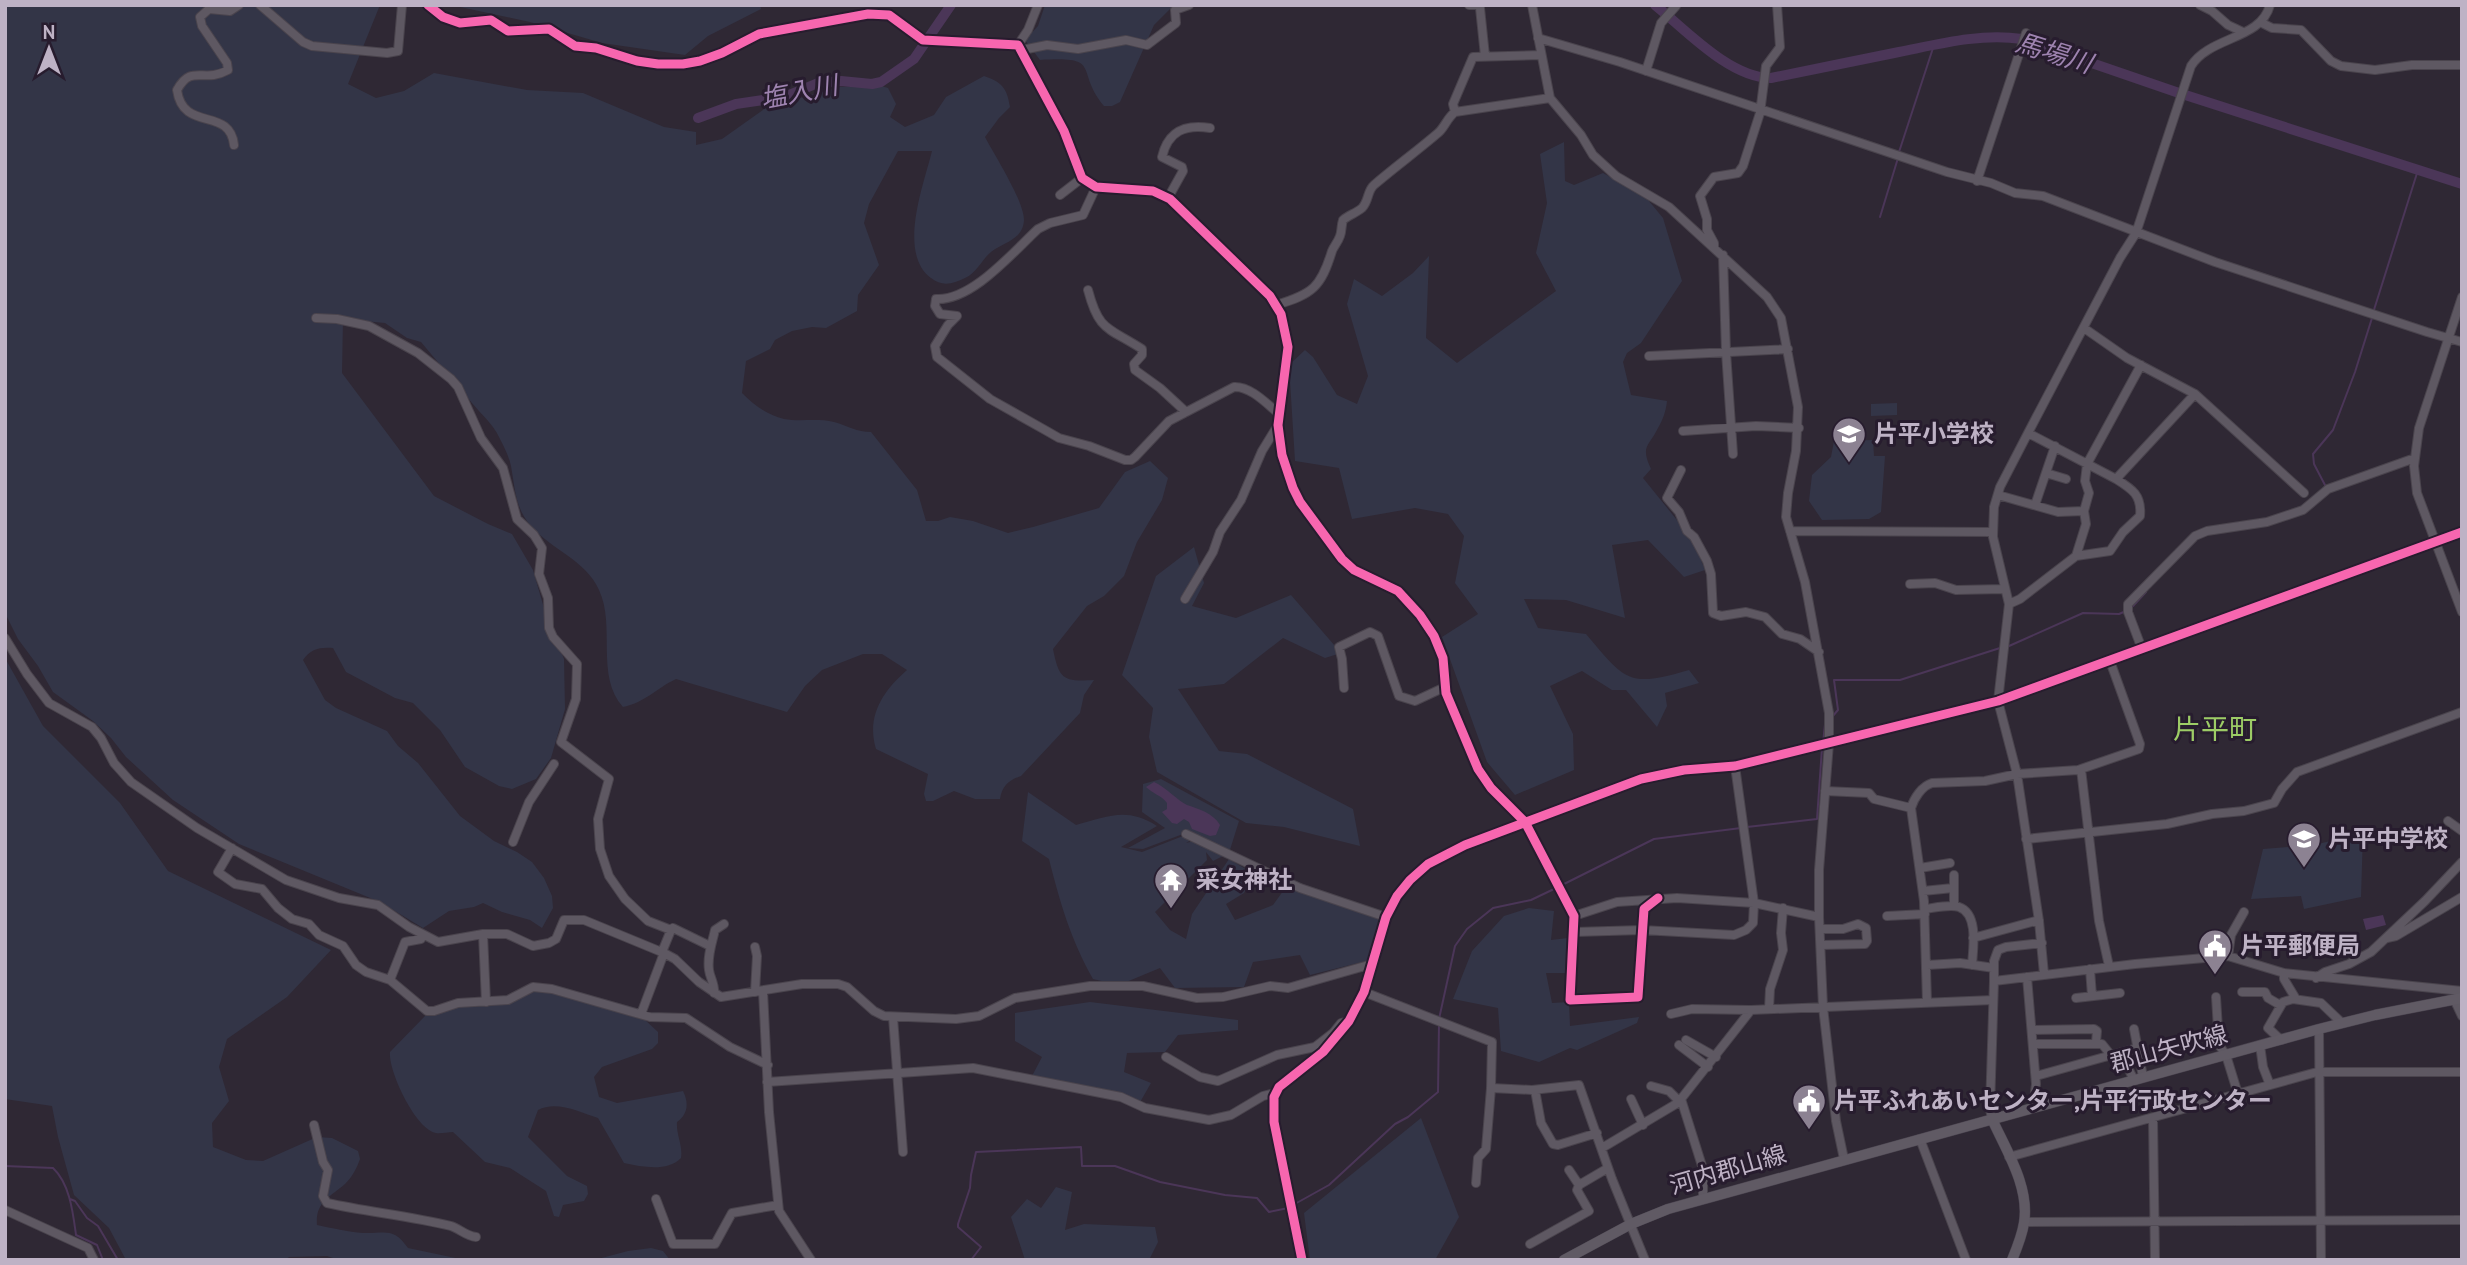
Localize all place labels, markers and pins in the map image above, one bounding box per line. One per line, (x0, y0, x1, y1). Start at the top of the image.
school or university icon: 片平小学校 (1830, 415, 1868, 464)
place label: 片平小学校 (1874, 418, 1994, 449)
school or university icon: 片平中学校 (2285, 820, 2323, 869)
place label: 片平中学校 (2328, 823, 2448, 854)
temple icon: 采女神社 (1152, 861, 1190, 910)
place label: 采女神社 (1196, 864, 1292, 895)
public building icon: 片平郵便局 (2196, 927, 2234, 976)
place label: 片平郵便局 (2240, 930, 2360, 961)
public building icon: 片平ふれあいセンター,片平行政センター (1790, 1082, 1828, 1131)
place label: 片平ふれあいセンター,片平行政センター (1834, 1085, 2272, 1116)

